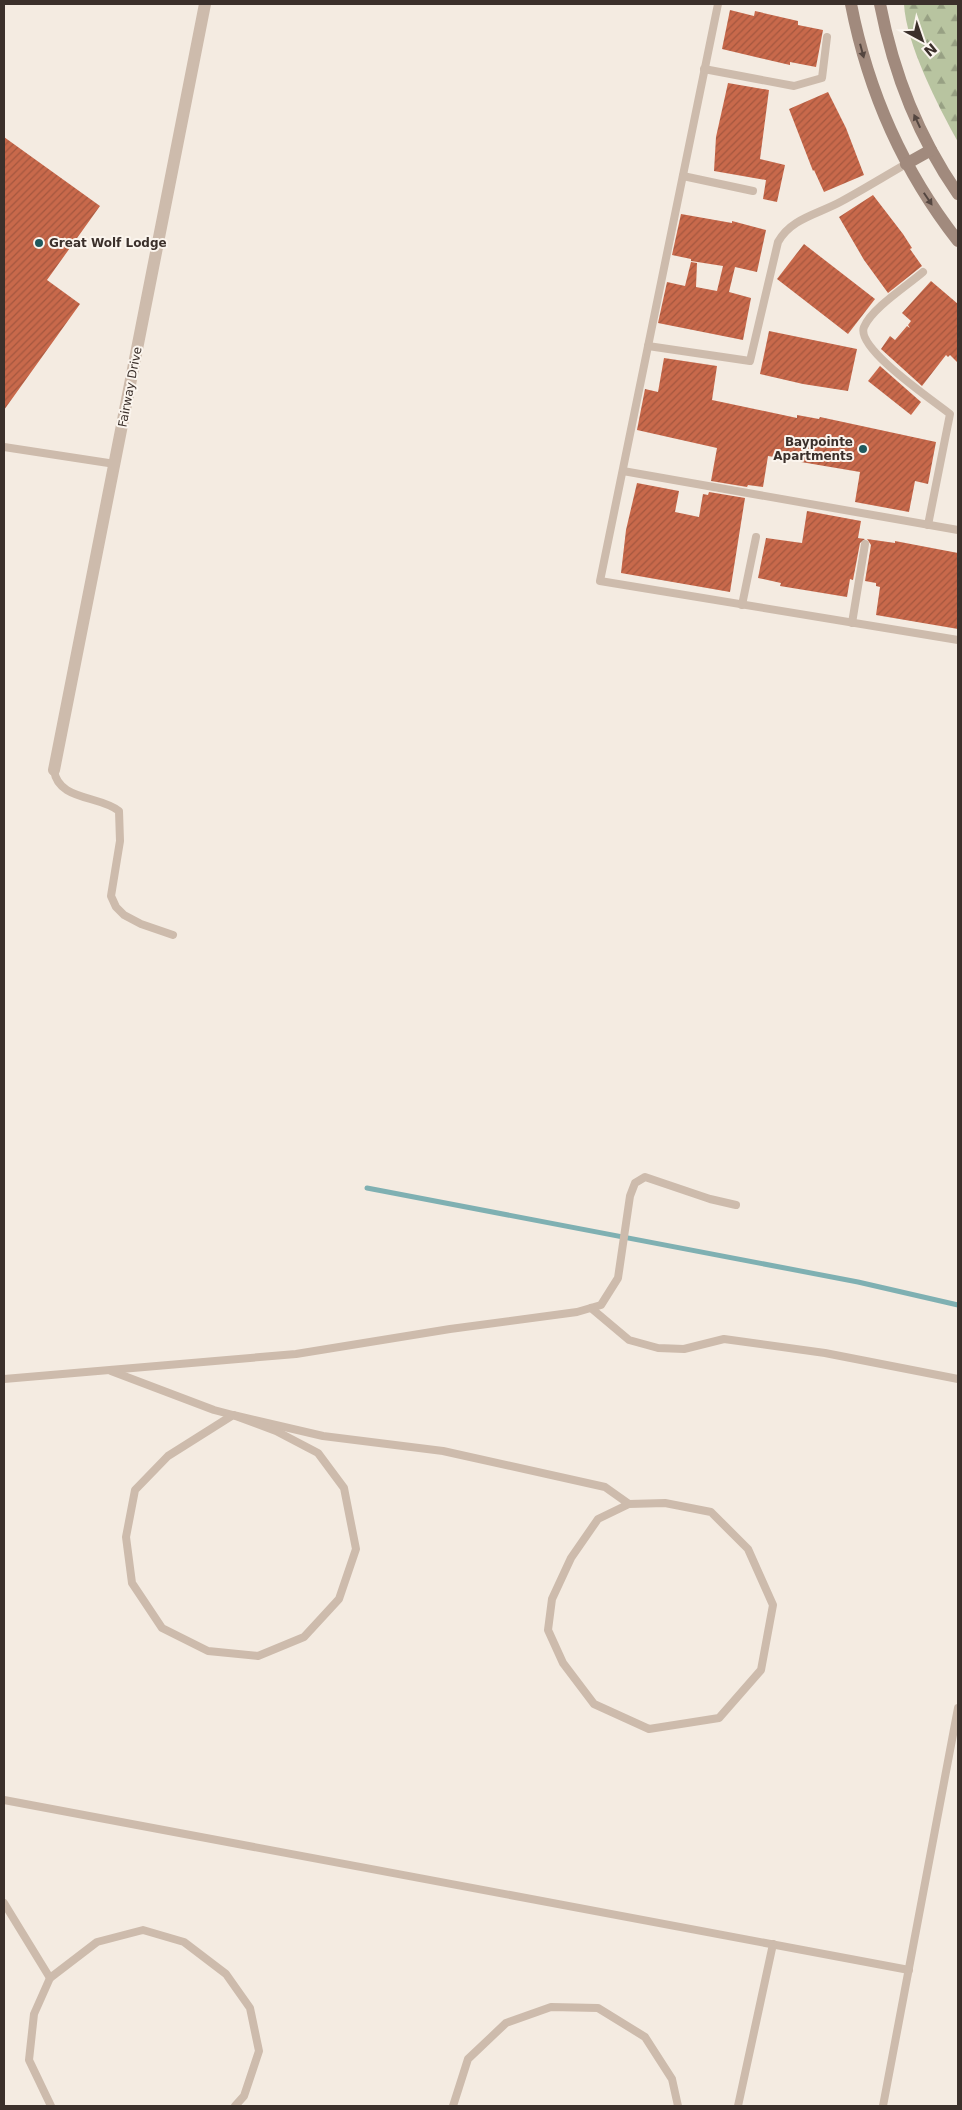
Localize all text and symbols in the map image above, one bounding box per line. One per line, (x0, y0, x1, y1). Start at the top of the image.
north arrow (897, 15, 947, 65)
text: N (921, 40, 940, 60)
one-way arrow (859, 44, 867, 59)
one-way arrow (913, 114, 921, 129)
one-way arrow (923, 193, 932, 206)
place label: Great Wolf Lodge (49, 236, 167, 250)
marker: Great Wolf Lodge (33, 237, 45, 249)
street label: Fairway Drive (115, 346, 145, 428)
place label: Baypointe Apartments (773, 435, 853, 463)
marker: Baypointe Apartments (857, 443, 869, 455)

